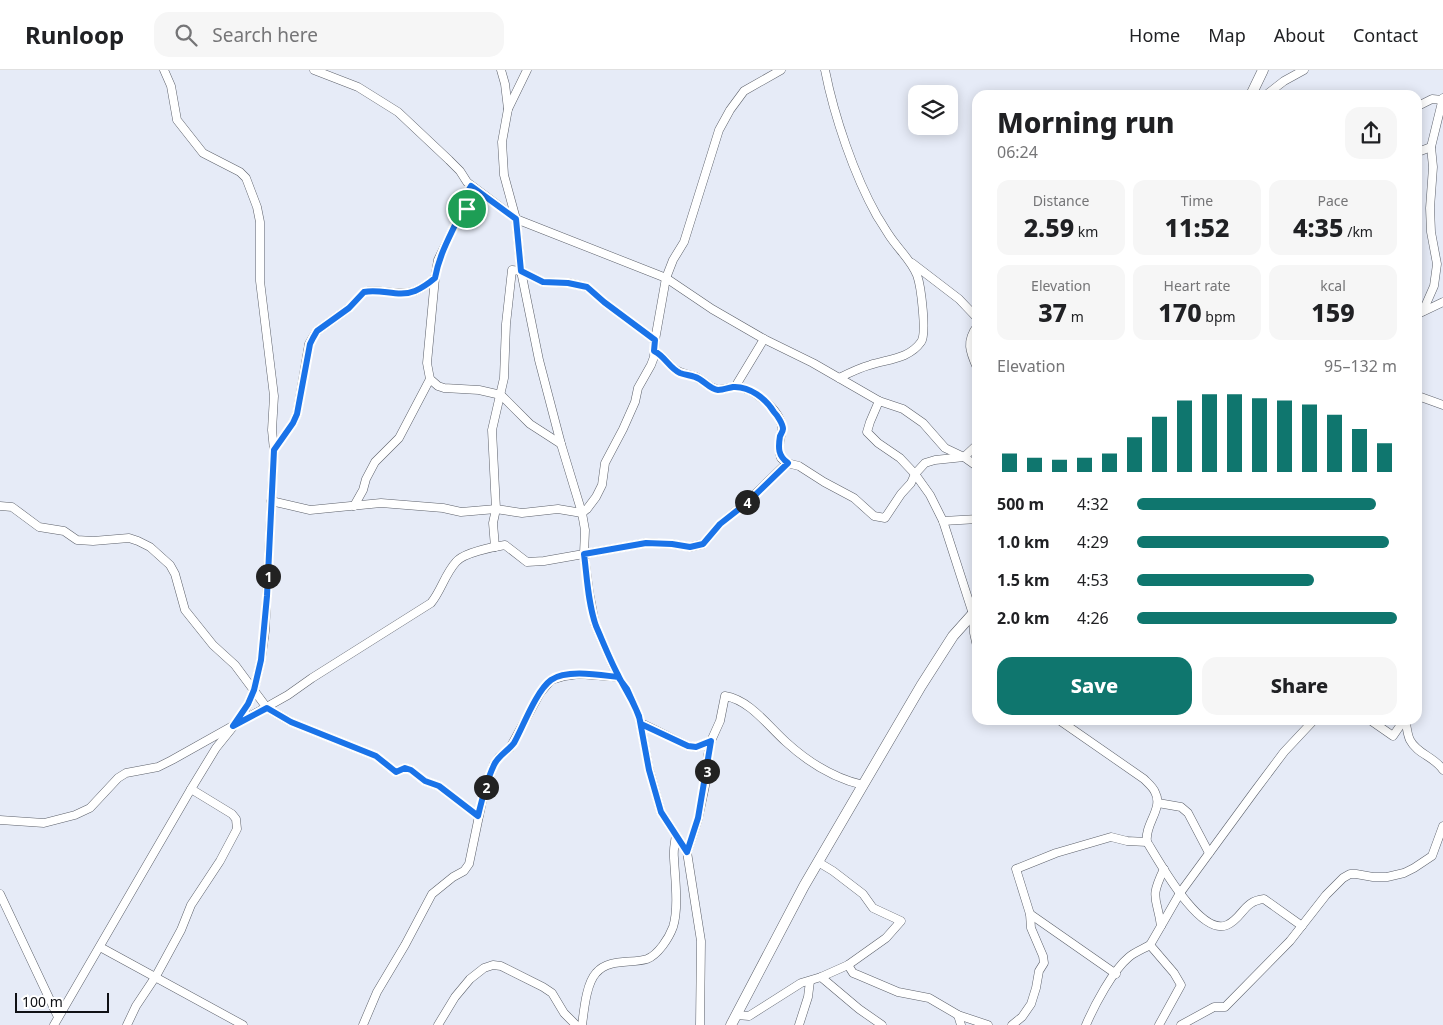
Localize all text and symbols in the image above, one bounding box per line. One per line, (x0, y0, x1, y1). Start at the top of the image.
search box (154, 12, 504, 57)
text: Runloop (25, 18, 124, 51)
icon: search (172, 21, 200, 49)
text: Search here (212, 22, 318, 48)
text: Home (1129, 23, 1180, 47)
text: Map (1208, 23, 1246, 47)
text: About (1274, 23, 1325, 47)
text: Contact (1353, 23, 1418, 47)
map controls (908, 85, 958, 135)
button: layers (908, 85, 958, 135)
text: Morning run (997, 103, 1175, 141)
button: share (1345, 107, 1397, 159)
text: 06:24 (997, 141, 1038, 163)
pin (446, 188, 488, 230)
text: Distance (1033, 191, 1089, 210)
text: Time (1181, 191, 1213, 210)
text: Pace (1318, 191, 1348, 210)
icon: arrive (453, 195, 481, 223)
text: 2.59 (1024, 210, 1074, 244)
text: 11:52 (1165, 210, 1229, 244)
text: 4:35 (1293, 210, 1344, 244)
text: km (1074, 222, 1098, 241)
text: /km (1344, 222, 1373, 241)
text: Elevation (1031, 276, 1091, 295)
text: Heart rate (1164, 276, 1230, 295)
text: kcal (1320, 276, 1346, 295)
text: 37 (1038, 295, 1067, 329)
text: 170 (1158, 295, 1202, 329)
text: 159 (1311, 295, 1355, 329)
text: m (1067, 307, 1084, 326)
text: bpm (1202, 307, 1236, 326)
text: Elevation (997, 355, 1065, 377)
text: 95–132 m (1324, 355, 1397, 377)
pin: 4 (734, 490, 760, 514)
text: 4 (743, 493, 752, 512)
text: 500 m (997, 493, 1044, 515)
text: 4:32 (1077, 493, 1109, 515)
text: 1.0 km (997, 531, 1049, 553)
text: 4:29 (1077, 531, 1109, 553)
pin: 1 (256, 564, 280, 588)
text: 1 (264, 567, 273, 586)
text: 1.5 km (997, 569, 1049, 591)
text: 4:53 (1077, 569, 1109, 591)
text: 2.0 km (997, 607, 1049, 629)
text: 4:26 (1077, 607, 1109, 629)
button: Save (997, 657, 1192, 715)
button: Share (1202, 657, 1397, 715)
pin: 3 (694, 758, 720, 784)
text: 3 (703, 762, 712, 781)
pin: 2 (474, 774, 498, 800)
text: 2 (482, 778, 491, 797)
scale bar (15, 990, 109, 1013)
text: 100 m (22, 992, 63, 1011)

